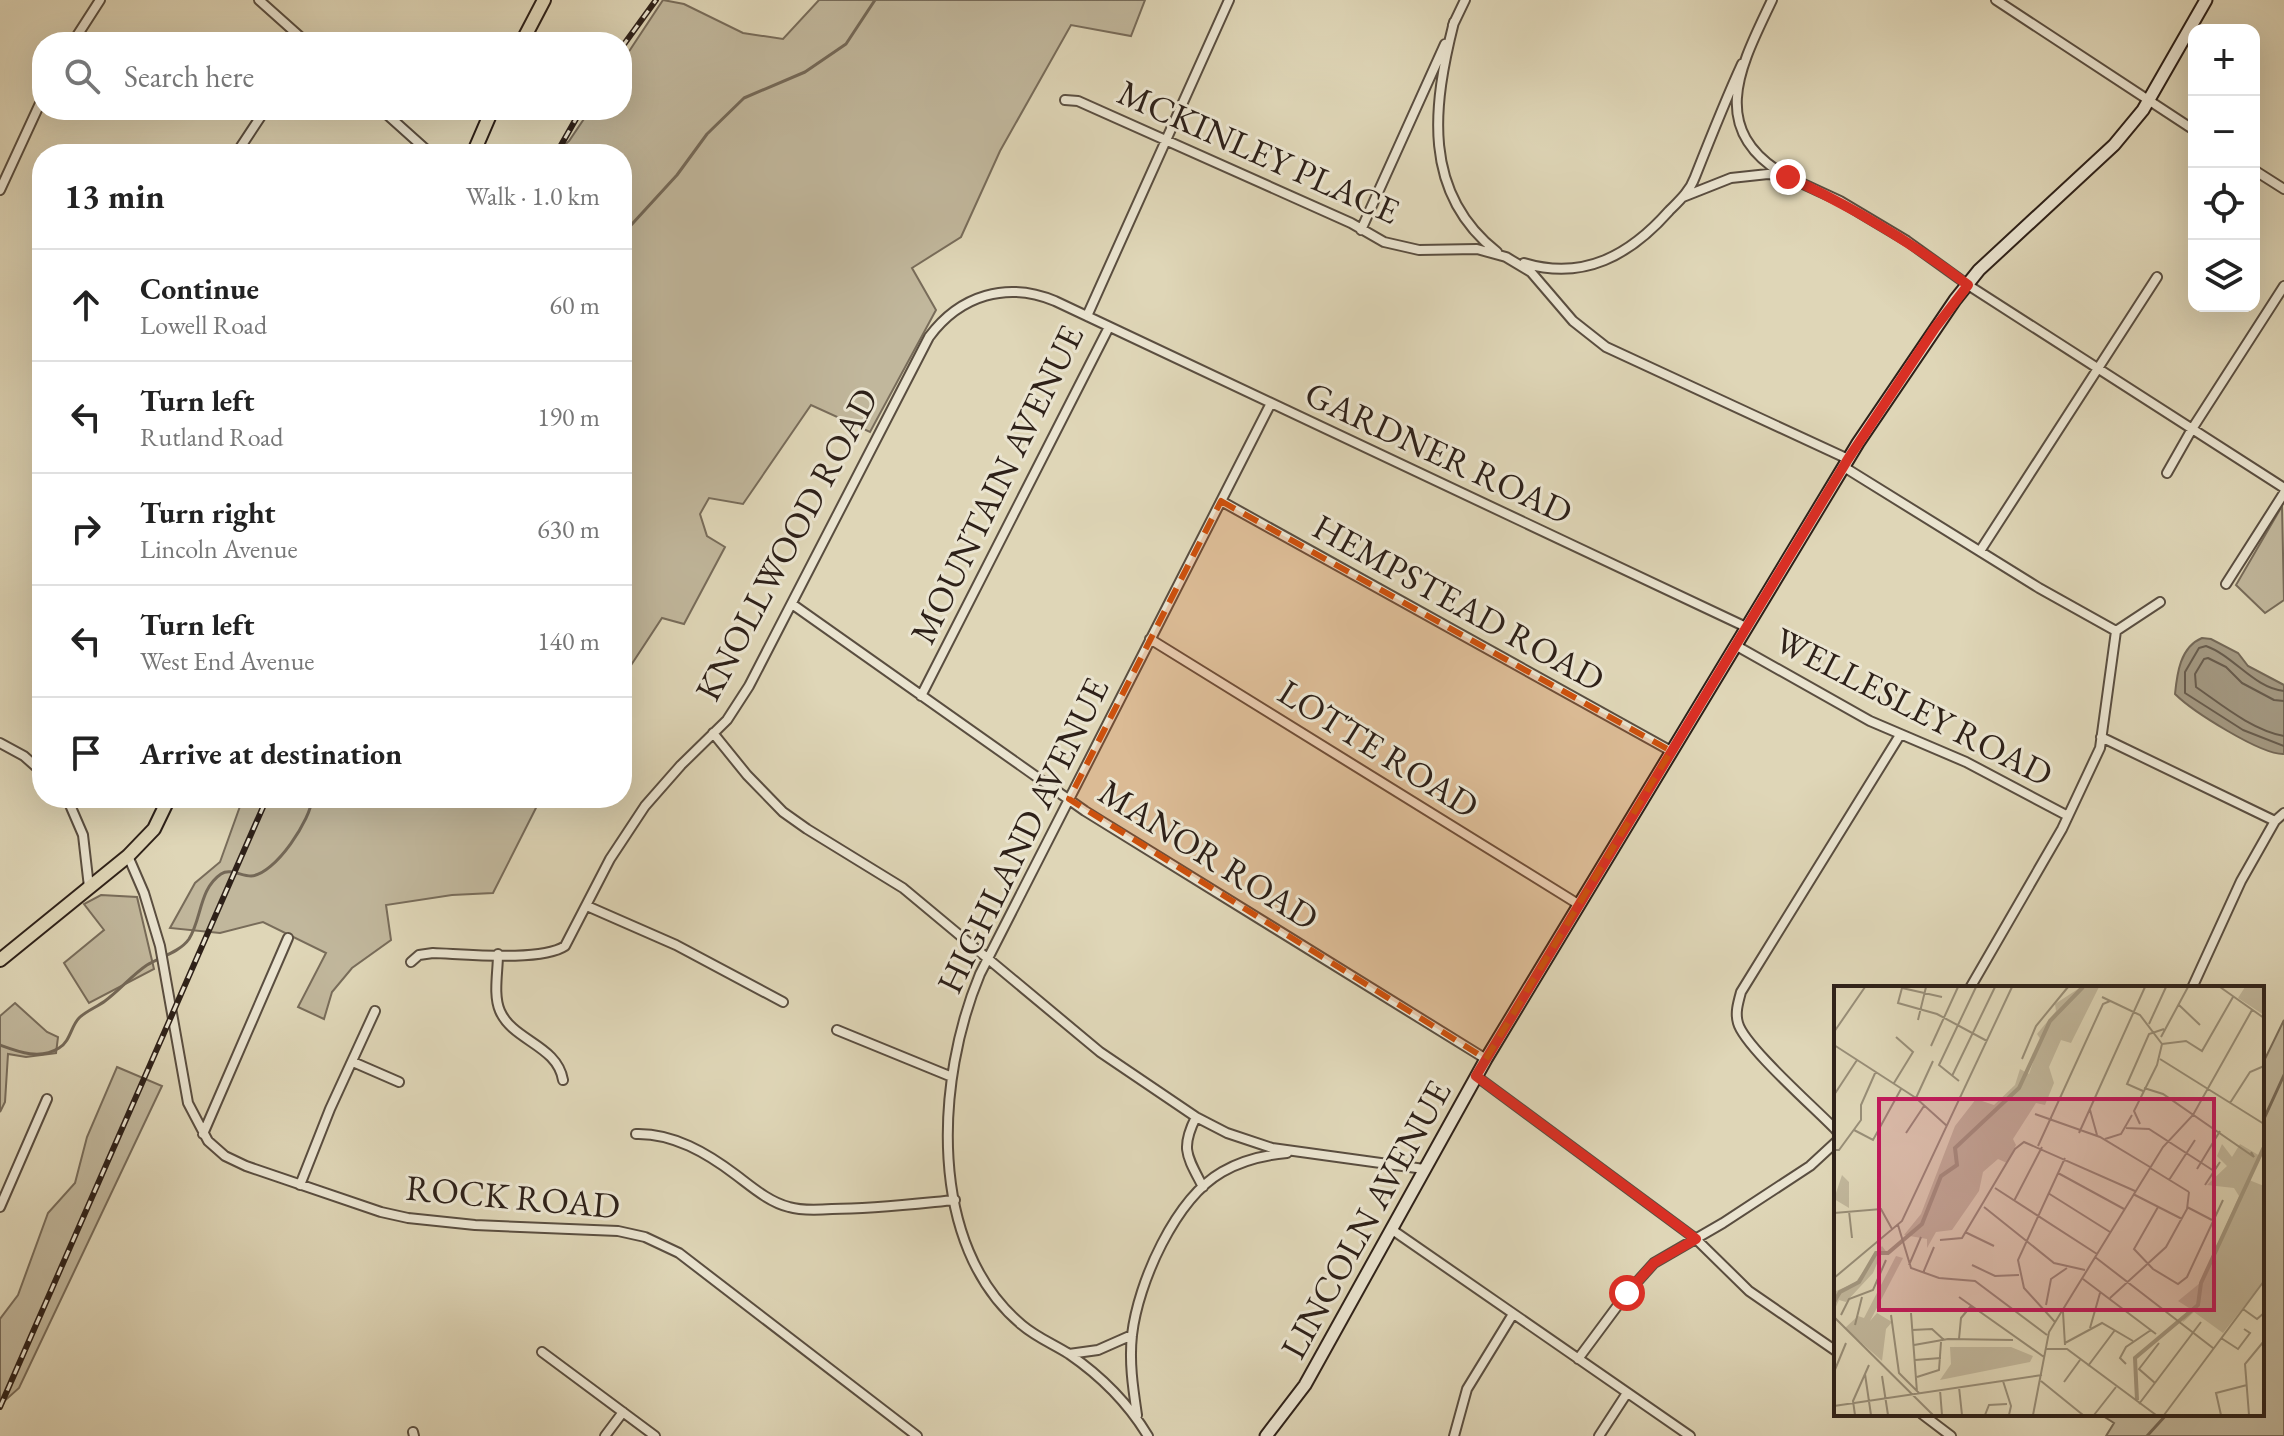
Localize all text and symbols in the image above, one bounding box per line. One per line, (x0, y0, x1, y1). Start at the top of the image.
map controls (2188, 24, 2260, 312)
button: + (2188, 24, 2260, 96)
search box (32, 32, 632, 120)
icon: search (60, 54, 104, 98)
text: Search here (124, 57, 254, 96)
street label: MCKINLEY PLACE (1111, 68, 1407, 235)
button: − (2188, 96, 2260, 168)
route end (1770, 159, 1806, 195)
button: locate (2188, 168, 2260, 240)
text: 13 min (64, 174, 165, 218)
text: Walk · 1.0 km (466, 179, 600, 213)
button: layers (2188, 240, 2260, 312)
text: Continue (140, 269, 259, 308)
icon: ahead (64, 283, 108, 327)
text: 60 m (550, 288, 600, 322)
text: Lowell Road (140, 308, 267, 342)
street label: MOUNTAIN AVENUE (899, 317, 1094, 651)
street label: GARDNER ROAD (1298, 370, 1580, 535)
street label: KNOLLWOOD ROAD (684, 380, 889, 709)
text: Turn left (140, 381, 254, 420)
icon: left (64, 395, 108, 439)
text: 190 m (537, 400, 600, 434)
text: Rutland Road (140, 420, 284, 454)
text: Turn right (140, 493, 276, 532)
street label: HEMPSTEAD ROAD (1305, 503, 1613, 702)
icon: right (64, 507, 108, 551)
text: 630 m (537, 512, 600, 546)
text: Lincoln Avenue (140, 532, 298, 566)
text: Turn left (140, 605, 254, 644)
street label: WELLESLEY ROAD (1767, 616, 2061, 797)
icon: left (64, 619, 108, 663)
text: 140 m (537, 624, 600, 658)
text: West End Avenue (140, 644, 315, 678)
street label: LOTTE ROAD (1270, 668, 1488, 829)
street label: HIGHLAND AVENUE (926, 670, 1119, 1001)
icon: arrive (64, 731, 108, 775)
text: Arrive at destination (140, 734, 402, 773)
street label: MANOR ROAD (1090, 768, 1327, 941)
inset map (1834, 986, 2264, 1416)
street label: LINCOLN AVENUE (1269, 1072, 1461, 1367)
street label: ROCK ROAD (404, 1164, 622, 1229)
route start (1609, 1275, 1645, 1311)

